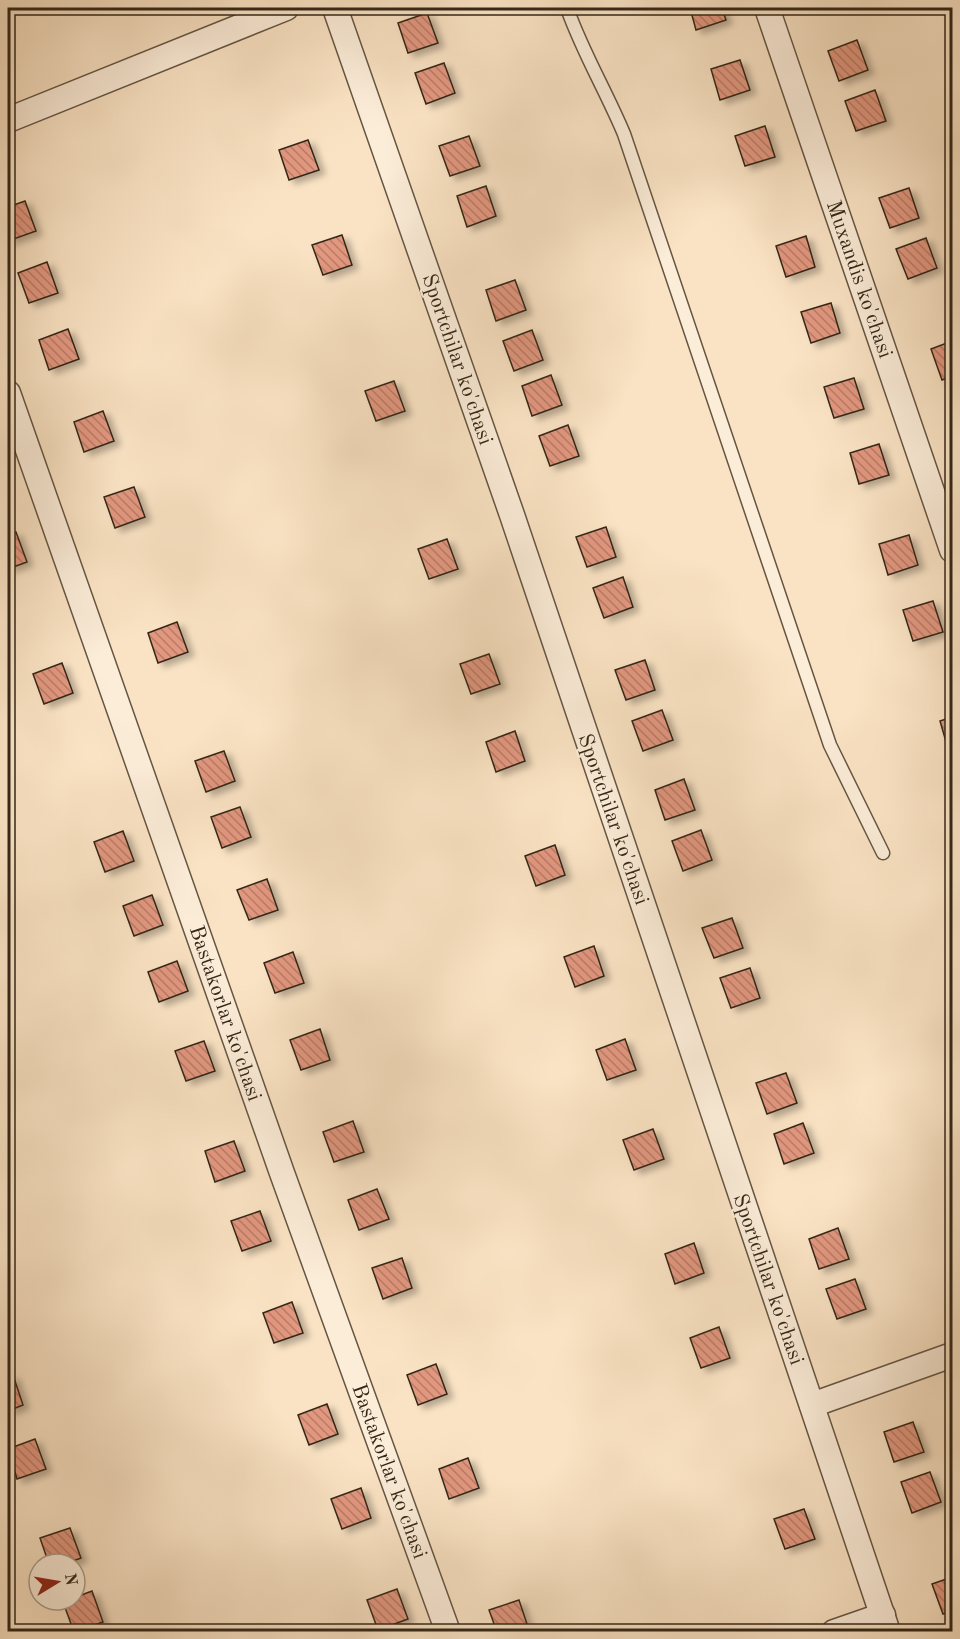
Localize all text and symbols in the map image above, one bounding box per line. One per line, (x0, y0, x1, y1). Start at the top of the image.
street label: Muxandis ko'chasi (822, 198, 895, 361)
street label: Sportchilar ko'chasi (417, 271, 496, 448)
street label: Sportchilar ko'chasi (573, 731, 652, 908)
street label: Bastakorlar ko'chasi (185, 923, 265, 1104)
street label: Sportchilar ko'chasi (728, 1191, 807, 1368)
street label: Bastakorlar ko'chasi (347, 1381, 430, 1562)
north arrow (27, 1552, 87, 1612)
text: N (61, 1572, 79, 1588)

